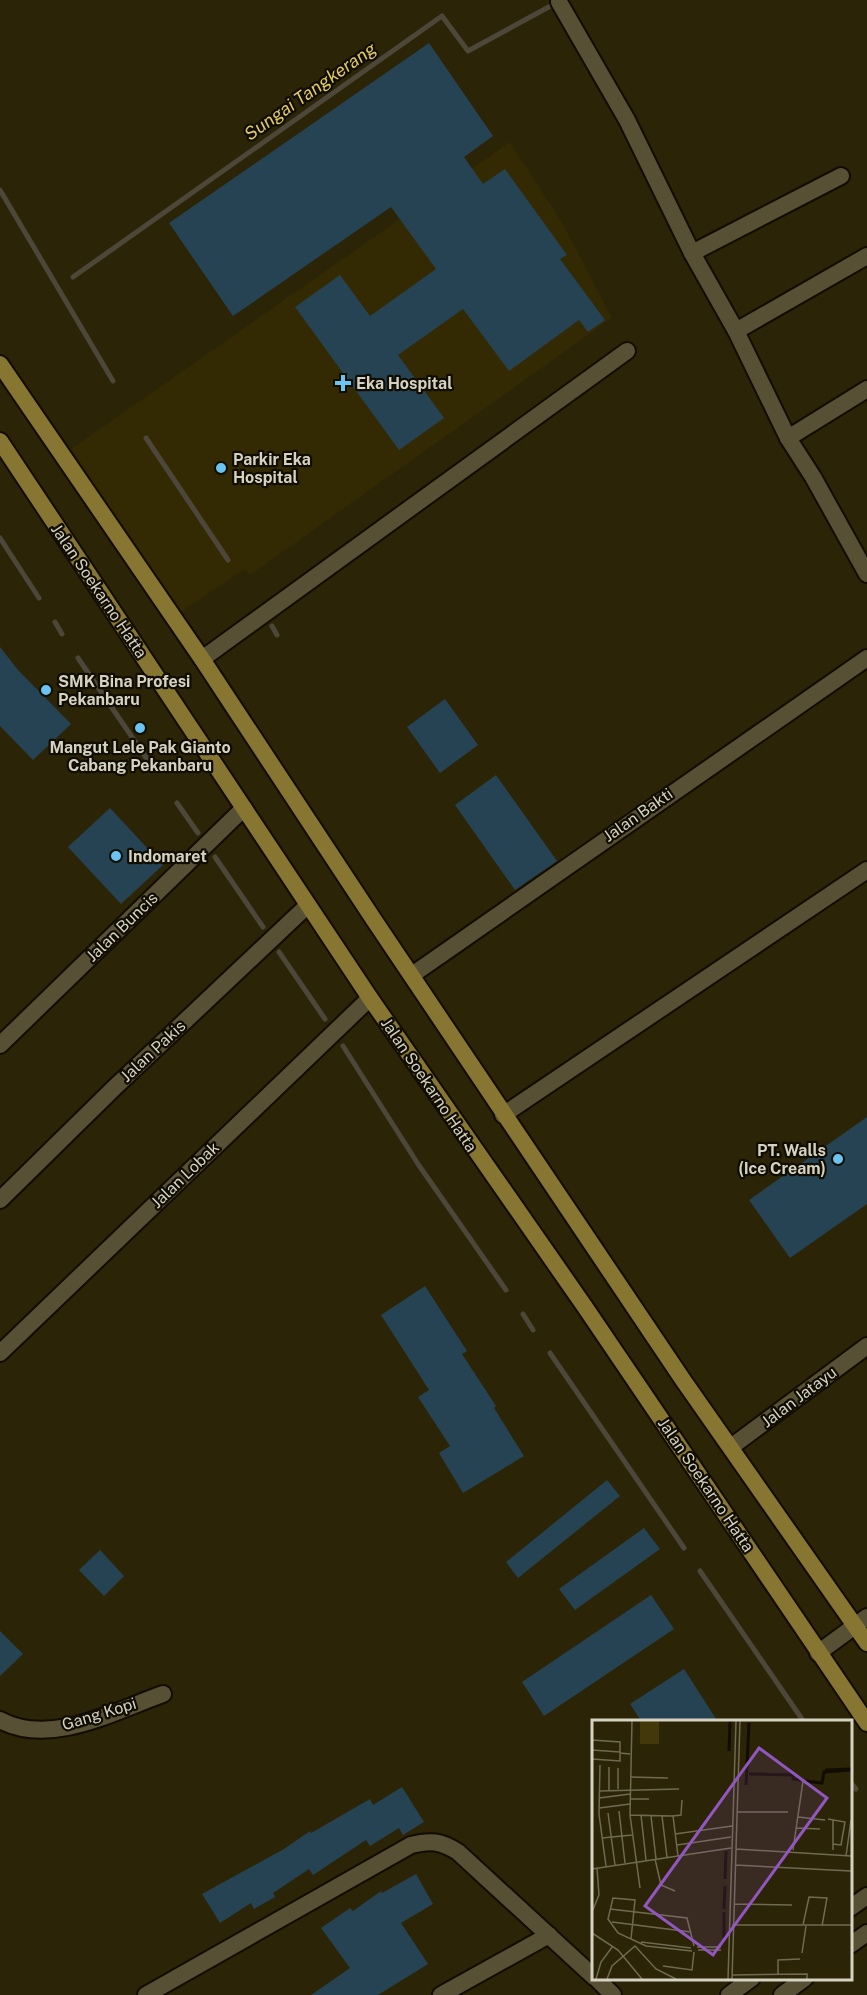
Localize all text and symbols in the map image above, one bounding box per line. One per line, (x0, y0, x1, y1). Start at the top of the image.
water label: Sungai Tangkerang (240, 37, 380, 144)
marker: Eka Hospital (334, 374, 352, 392)
place label: Eka Hospital (356, 374, 452, 393)
place label: Parkir Eka Hospital (233, 450, 311, 487)
marker: Parkir Eka Hospital (214, 461, 228, 475)
street label: Jalan Soekarno Hatta (47, 520, 151, 662)
place label: SMK Bina Profesi Pekanbaru (58, 672, 190, 709)
marker: SMK Bina Profesi Pekanbaru (39, 683, 53, 697)
marker: Mangut Lele Pak Gianto Cabang Pekanbaru (133, 721, 147, 735)
place label: Mangut Lele Pak Gianto Cabang Pekanbaru (49, 738, 231, 775)
street label: Jalan Bakti (600, 784, 676, 846)
place label: Indomaret (128, 847, 207, 866)
marker: Indomaret (109, 849, 123, 863)
street label: Jalan Buncis (82, 888, 162, 966)
street label: Jalan Soekarno Hatta (377, 1014, 481, 1156)
street label: Jalan Pakis (117, 1016, 189, 1086)
street label: Jalan Lobak (147, 1138, 223, 1212)
place label: PT. Walls (Ice Cream) (738, 1141, 826, 1178)
marker: PT. Walls (Ice Cream) (831, 1152, 845, 1166)
street label: Jalan Jatayu (758, 1363, 840, 1431)
street label: Jalan Soekarno Hatta (654, 1414, 758, 1556)
street label: Gang Kopi (60, 1694, 138, 1734)
inset map (592, 1720, 852, 1980)

